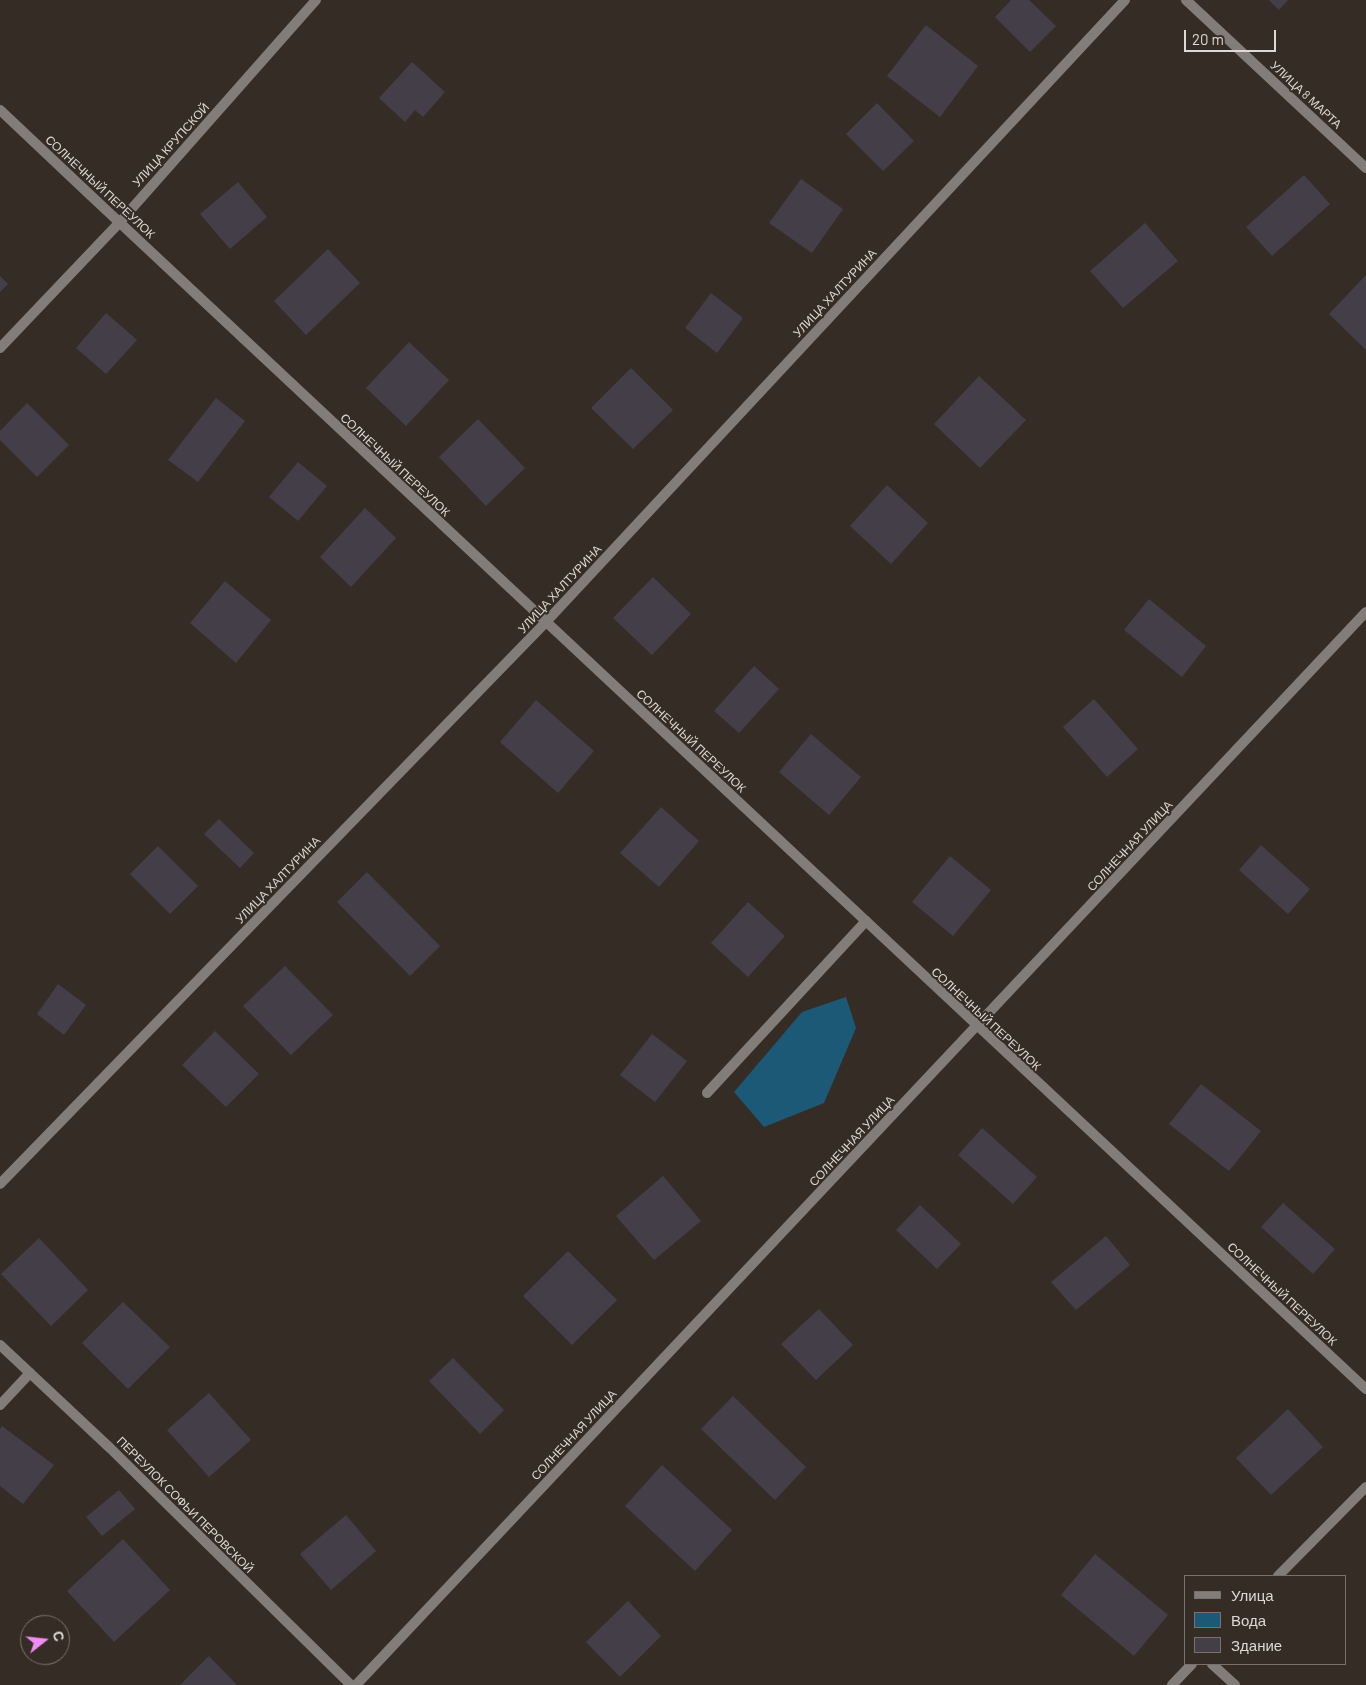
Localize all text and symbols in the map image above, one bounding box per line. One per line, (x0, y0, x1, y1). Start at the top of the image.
scale bar (1186, 20, 1278, 52)
text: 20 m (1192, 30, 1224, 48)
street label: УЛИЦА 8 МАРТА (1267, 58, 1345, 132)
street label: УЛИЦА КРУПСКОЙ (130, 100, 212, 190)
street label: СОЛНЕЧНЫЙ ПЕРЕУЛОК (42, 132, 158, 242)
street label: УЛИЦА ХАЛТУРИНА (790, 246, 880, 340)
street label: СОЛНЕЧНЫЙ ПЕРЕУЛОК (337, 410, 453, 520)
street label: УЛИЦА ХАЛТУРИНА (515, 542, 605, 636)
street label: СОЛНЕЧНЫЙ ПЕРЕУЛОК (633, 686, 749, 796)
street label: СОЛНЕЧНАЯ УЛИЦА (1084, 798, 1176, 894)
street label: УЛИЦА ХАЛТУРИНА (233, 833, 323, 927)
street label: СОЛНЕЧНЫЙ ПЕРЕУЛОК (928, 964, 1044, 1074)
street label: СОЛНЕЧНАЯ УЛИЦА (806, 1093, 898, 1189)
street label: СОЛНЕЧНЫЙ ПЕРЕУЛОК (1224, 1239, 1340, 1349)
street label: СОЛНЕЧНАЯ УЛИЦА (528, 1387, 620, 1483)
street label: ПЕРЕУЛОК СОФЬИ ПЕРОВСКОЙ (114, 1434, 256, 1576)
legend (1184, 1575, 1346, 1665)
text: Улица (1231, 1586, 1274, 1604)
text: Вода (1231, 1611, 1266, 1629)
north arrow (20, 1615, 70, 1665)
text: С (49, 1629, 69, 1643)
text: Здание (1231, 1636, 1282, 1654)

